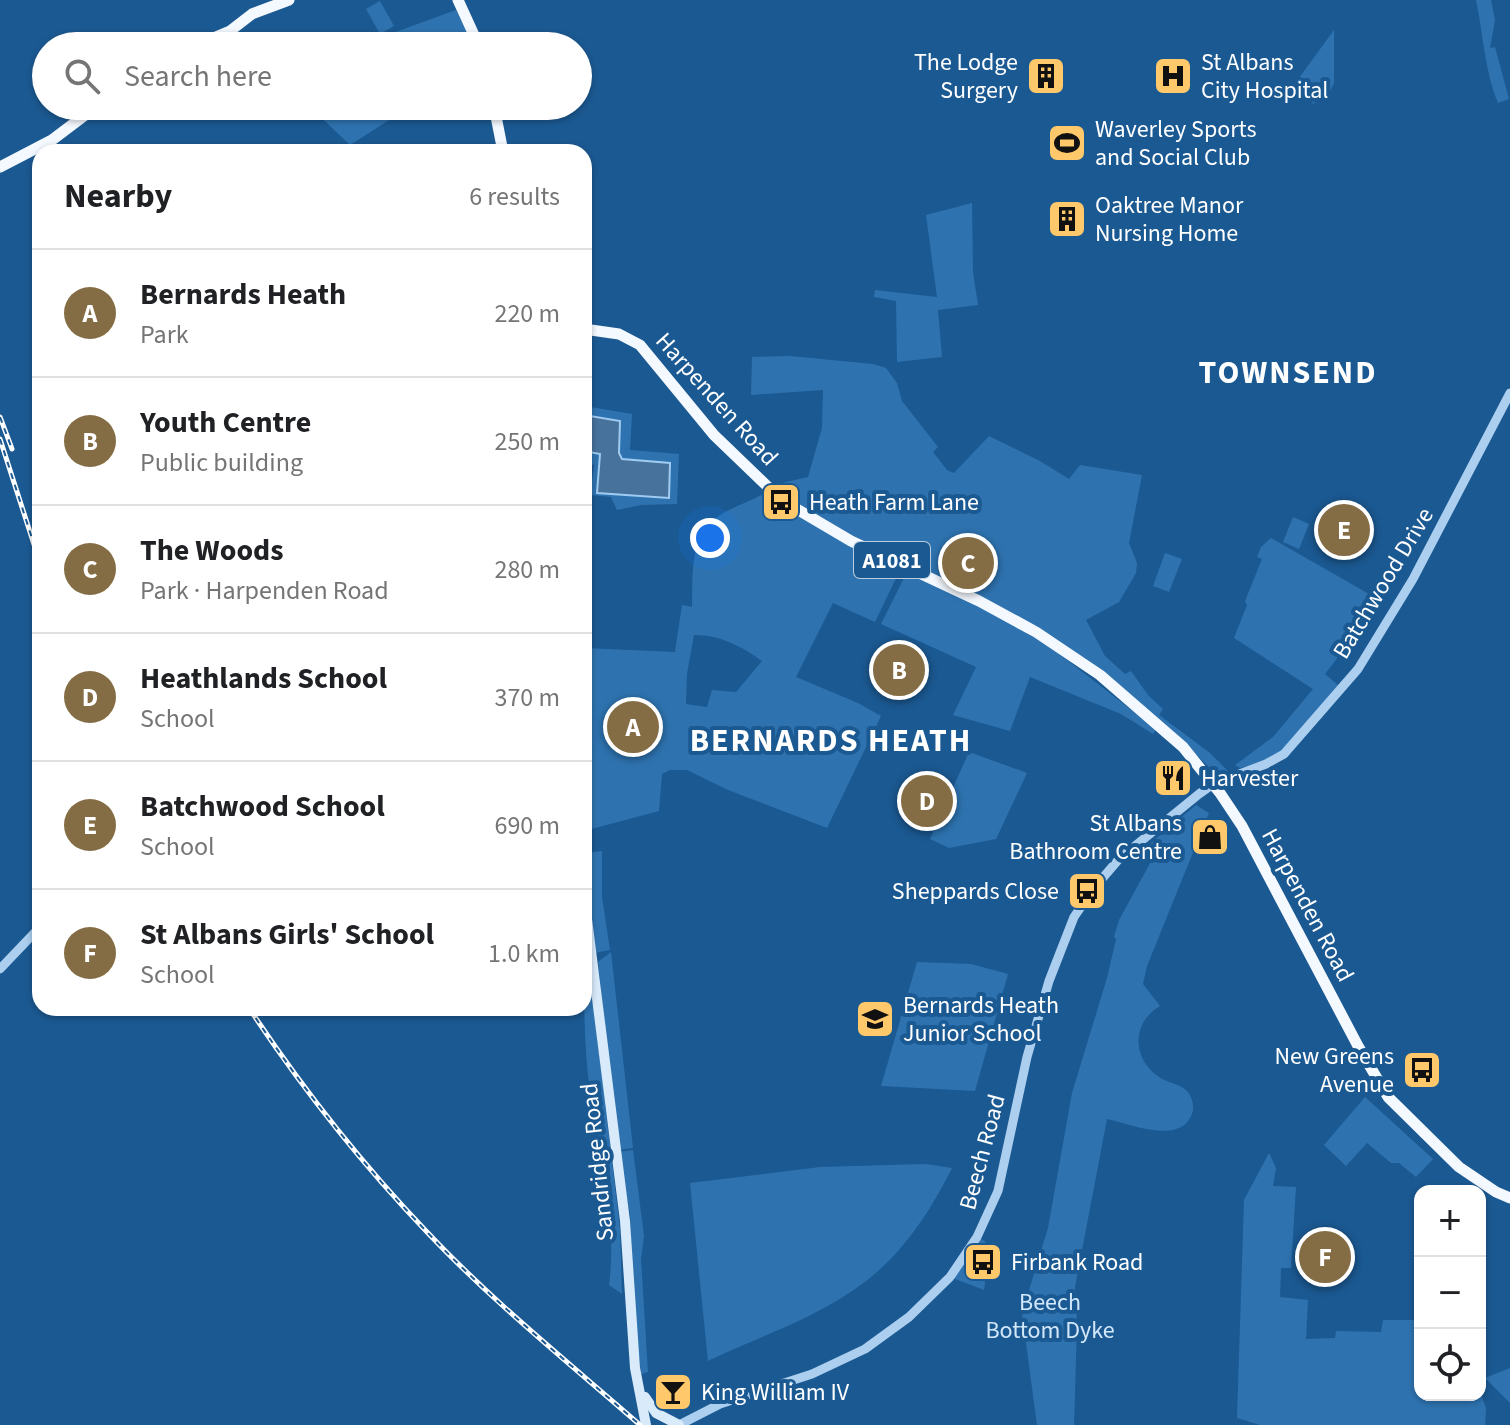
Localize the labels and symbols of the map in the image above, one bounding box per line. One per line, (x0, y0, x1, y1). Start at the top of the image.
place label: The Lodge Surgery (914, 45, 1018, 108)
place label: St Albans City Hospital (1201, 45, 1328, 108)
building icon: The Lodge Surgery (1025, 55, 1067, 97)
hospital icon: St Albans City Hospital (1152, 55, 1194, 97)
place label: Waverley Sports and Social Club (1095, 112, 1256, 175)
sports icon: Waverley Sports and Social Club (1046, 122, 1088, 164)
place label: Oaktree Manor Nursing Home (1095, 188, 1244, 251)
building icon: Oaktree Manor Nursing Home (1046, 198, 1088, 240)
street label: Harpenden Road (647, 325, 786, 474)
district label: TOWNSEND (1199, 350, 1377, 396)
bus stop icon: Heath Farm Lane (760, 481, 802, 523)
place label: Heath Farm Lane (809, 485, 979, 520)
pin: E (1318, 500, 1370, 560)
street label: Batchwood Drive (1324, 501, 1442, 666)
your location (690, 518, 730, 558)
pin: C (942, 533, 994, 593)
road number: A1081 (854, 542, 930, 578)
pin: B (873, 640, 925, 700)
pin: A (607, 697, 659, 757)
district label: BERNARDS HEATH (690, 718, 972, 764)
restaurant icon: Harvester (1152, 757, 1194, 799)
place label: Harvester (1201, 761, 1299, 796)
pin: D (901, 771, 953, 831)
place label: St Albans Bathroom Centre (1009, 806, 1182, 869)
shop icon: St Albans Bathroom Centre (1189, 816, 1231, 858)
street label: Harpenden Road (1252, 822, 1363, 988)
bus stop icon: Sheppards Close (1066, 870, 1108, 912)
place label: Sheppards Close (892, 874, 1059, 909)
place label: Bernards Heath Junior School (903, 988, 1059, 1051)
school or university icon: Bernards Heath Junior School (854, 998, 896, 1040)
place label: New Greens Avenue (1275, 1039, 1394, 1102)
bus stop icon: New Greens Avenue (1401, 1049, 1443, 1091)
street label: Sandridge Road (572, 1081, 623, 1243)
street label: Beech Road (950, 1090, 1015, 1214)
pin: F (1299, 1227, 1351, 1287)
bus stop icon: Firbank Road (962, 1241, 1004, 1283)
place label: Firbank Road (1011, 1245, 1143, 1280)
park label: Beech Bottom Dyke (985, 1285, 1115, 1348)
bar icon: King William IV (652, 1371, 694, 1413)
place label: King William IV (701, 1375, 850, 1410)

